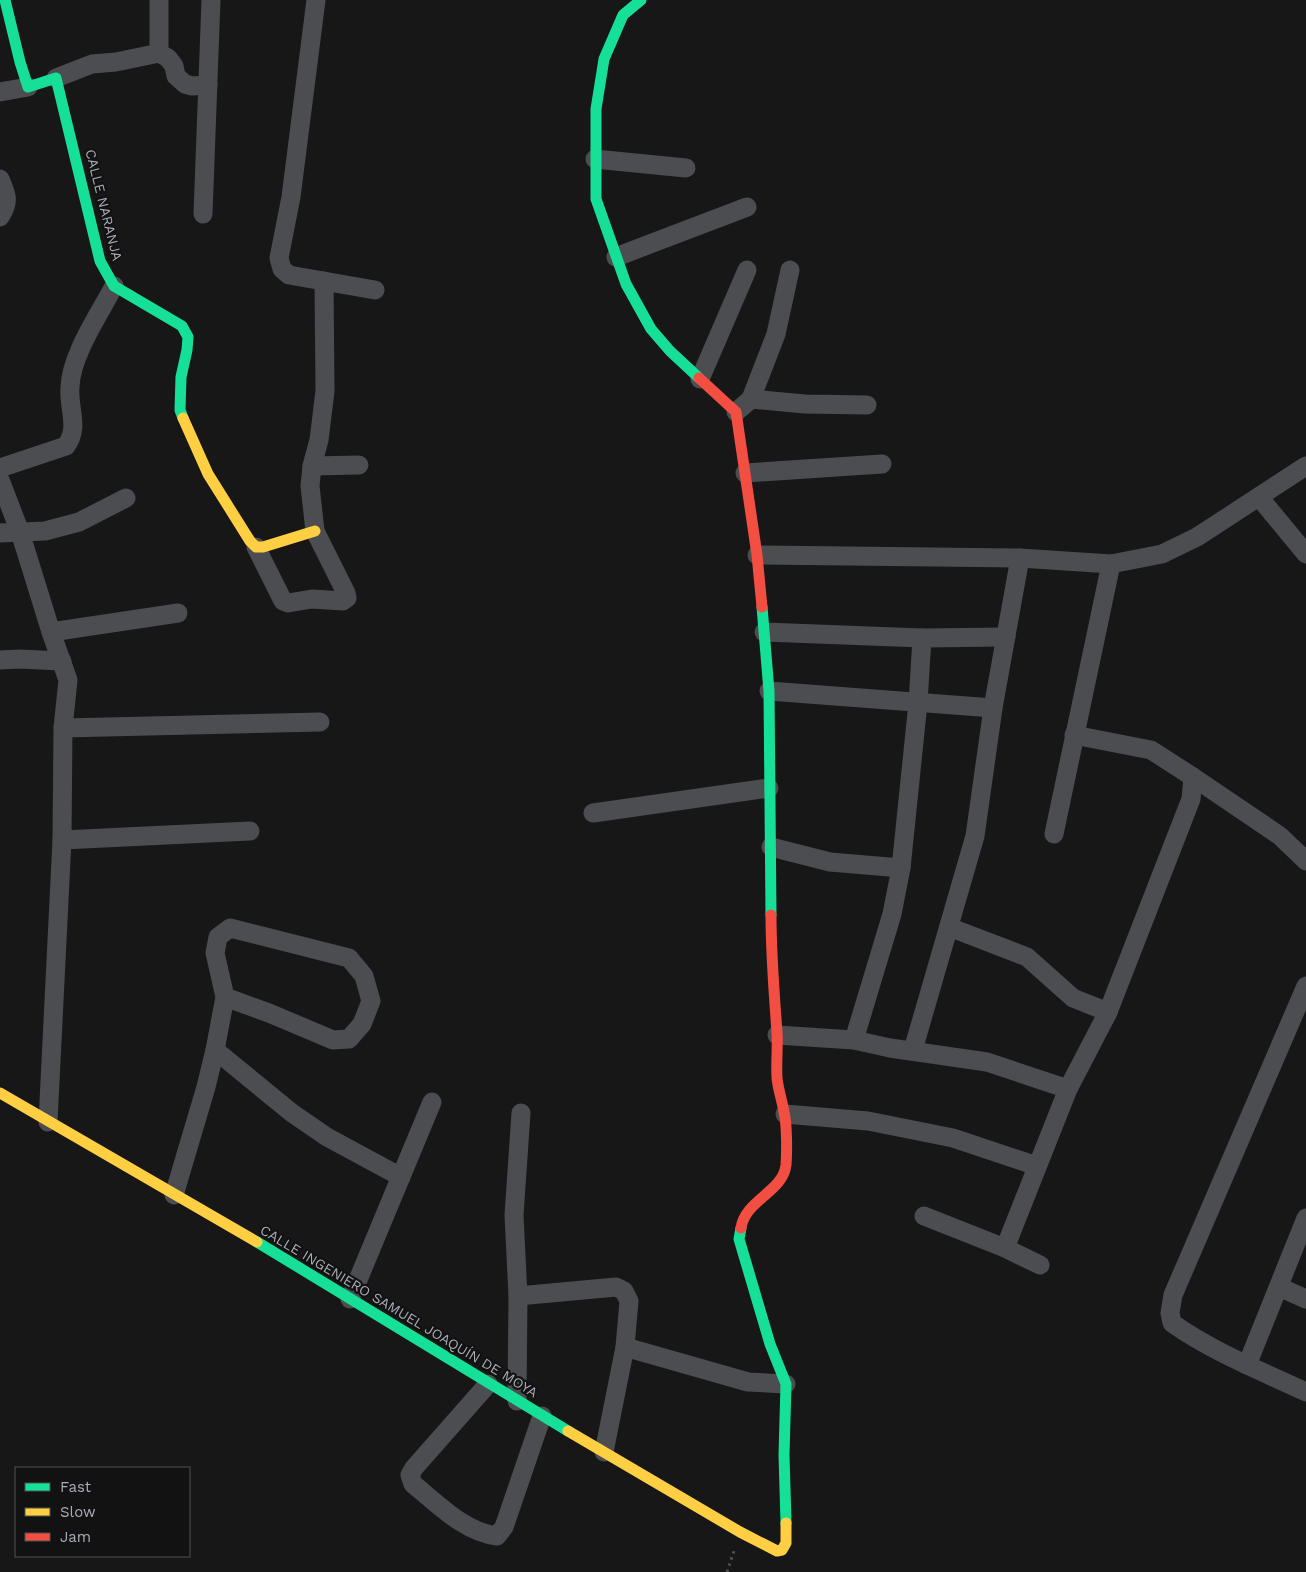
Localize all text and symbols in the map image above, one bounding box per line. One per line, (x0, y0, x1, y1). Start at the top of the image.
street label: CALLE NARANJA (82, 148, 126, 262)
street label: CALLE INGENIERO SAMUEL JOAQUÍN DE MOYA (257, 1222, 541, 1400)
legend (15, 1467, 190, 1557)
text: Fast (60, 1478, 92, 1496)
text: Slow (60, 1503, 96, 1521)
text: Jam (60, 1528, 91, 1546)

